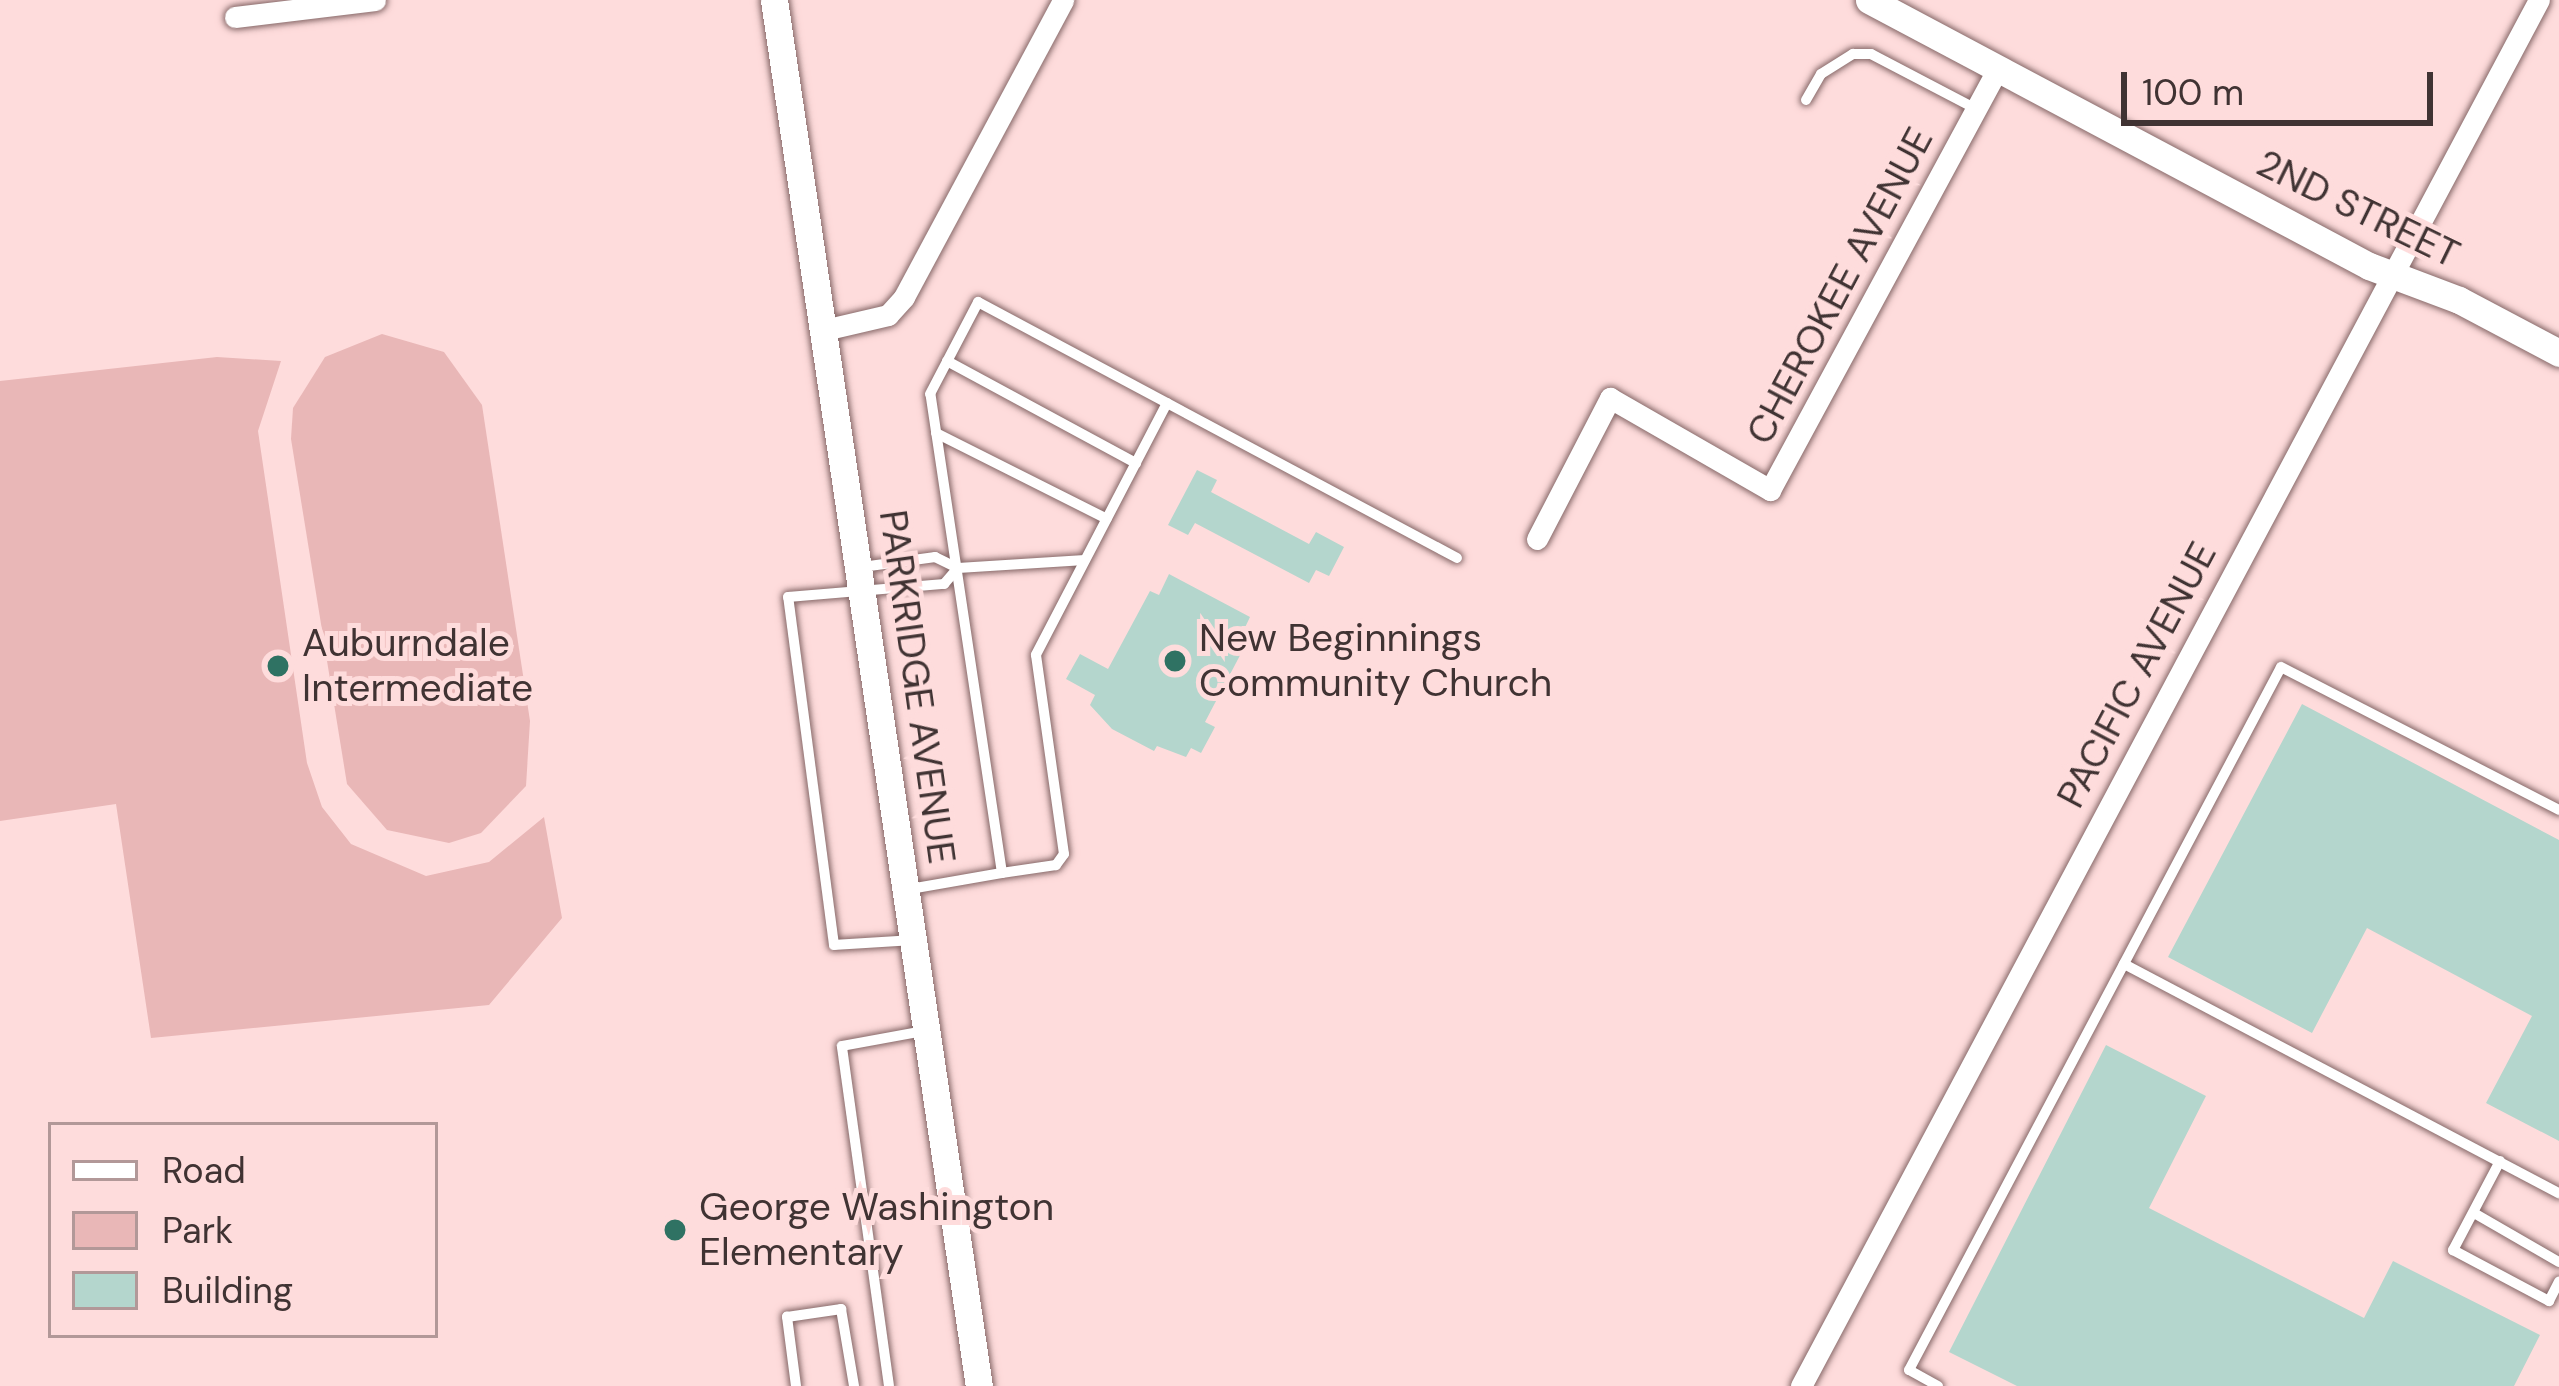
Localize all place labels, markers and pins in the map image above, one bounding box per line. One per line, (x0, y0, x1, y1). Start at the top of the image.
place label: New Beginnings Community Church (1199, 616, 1552, 707)
place label: Auburndale Intermediate (302, 621, 533, 712)
marker: New Beginnings Community Church (1162, 648, 1188, 674)
marker: Auburndale Intermediate (265, 653, 291, 679)
place label: George Washington Elementary (699, 1185, 1054, 1276)
marker: George Washington Elementary (662, 1217, 688, 1243)

